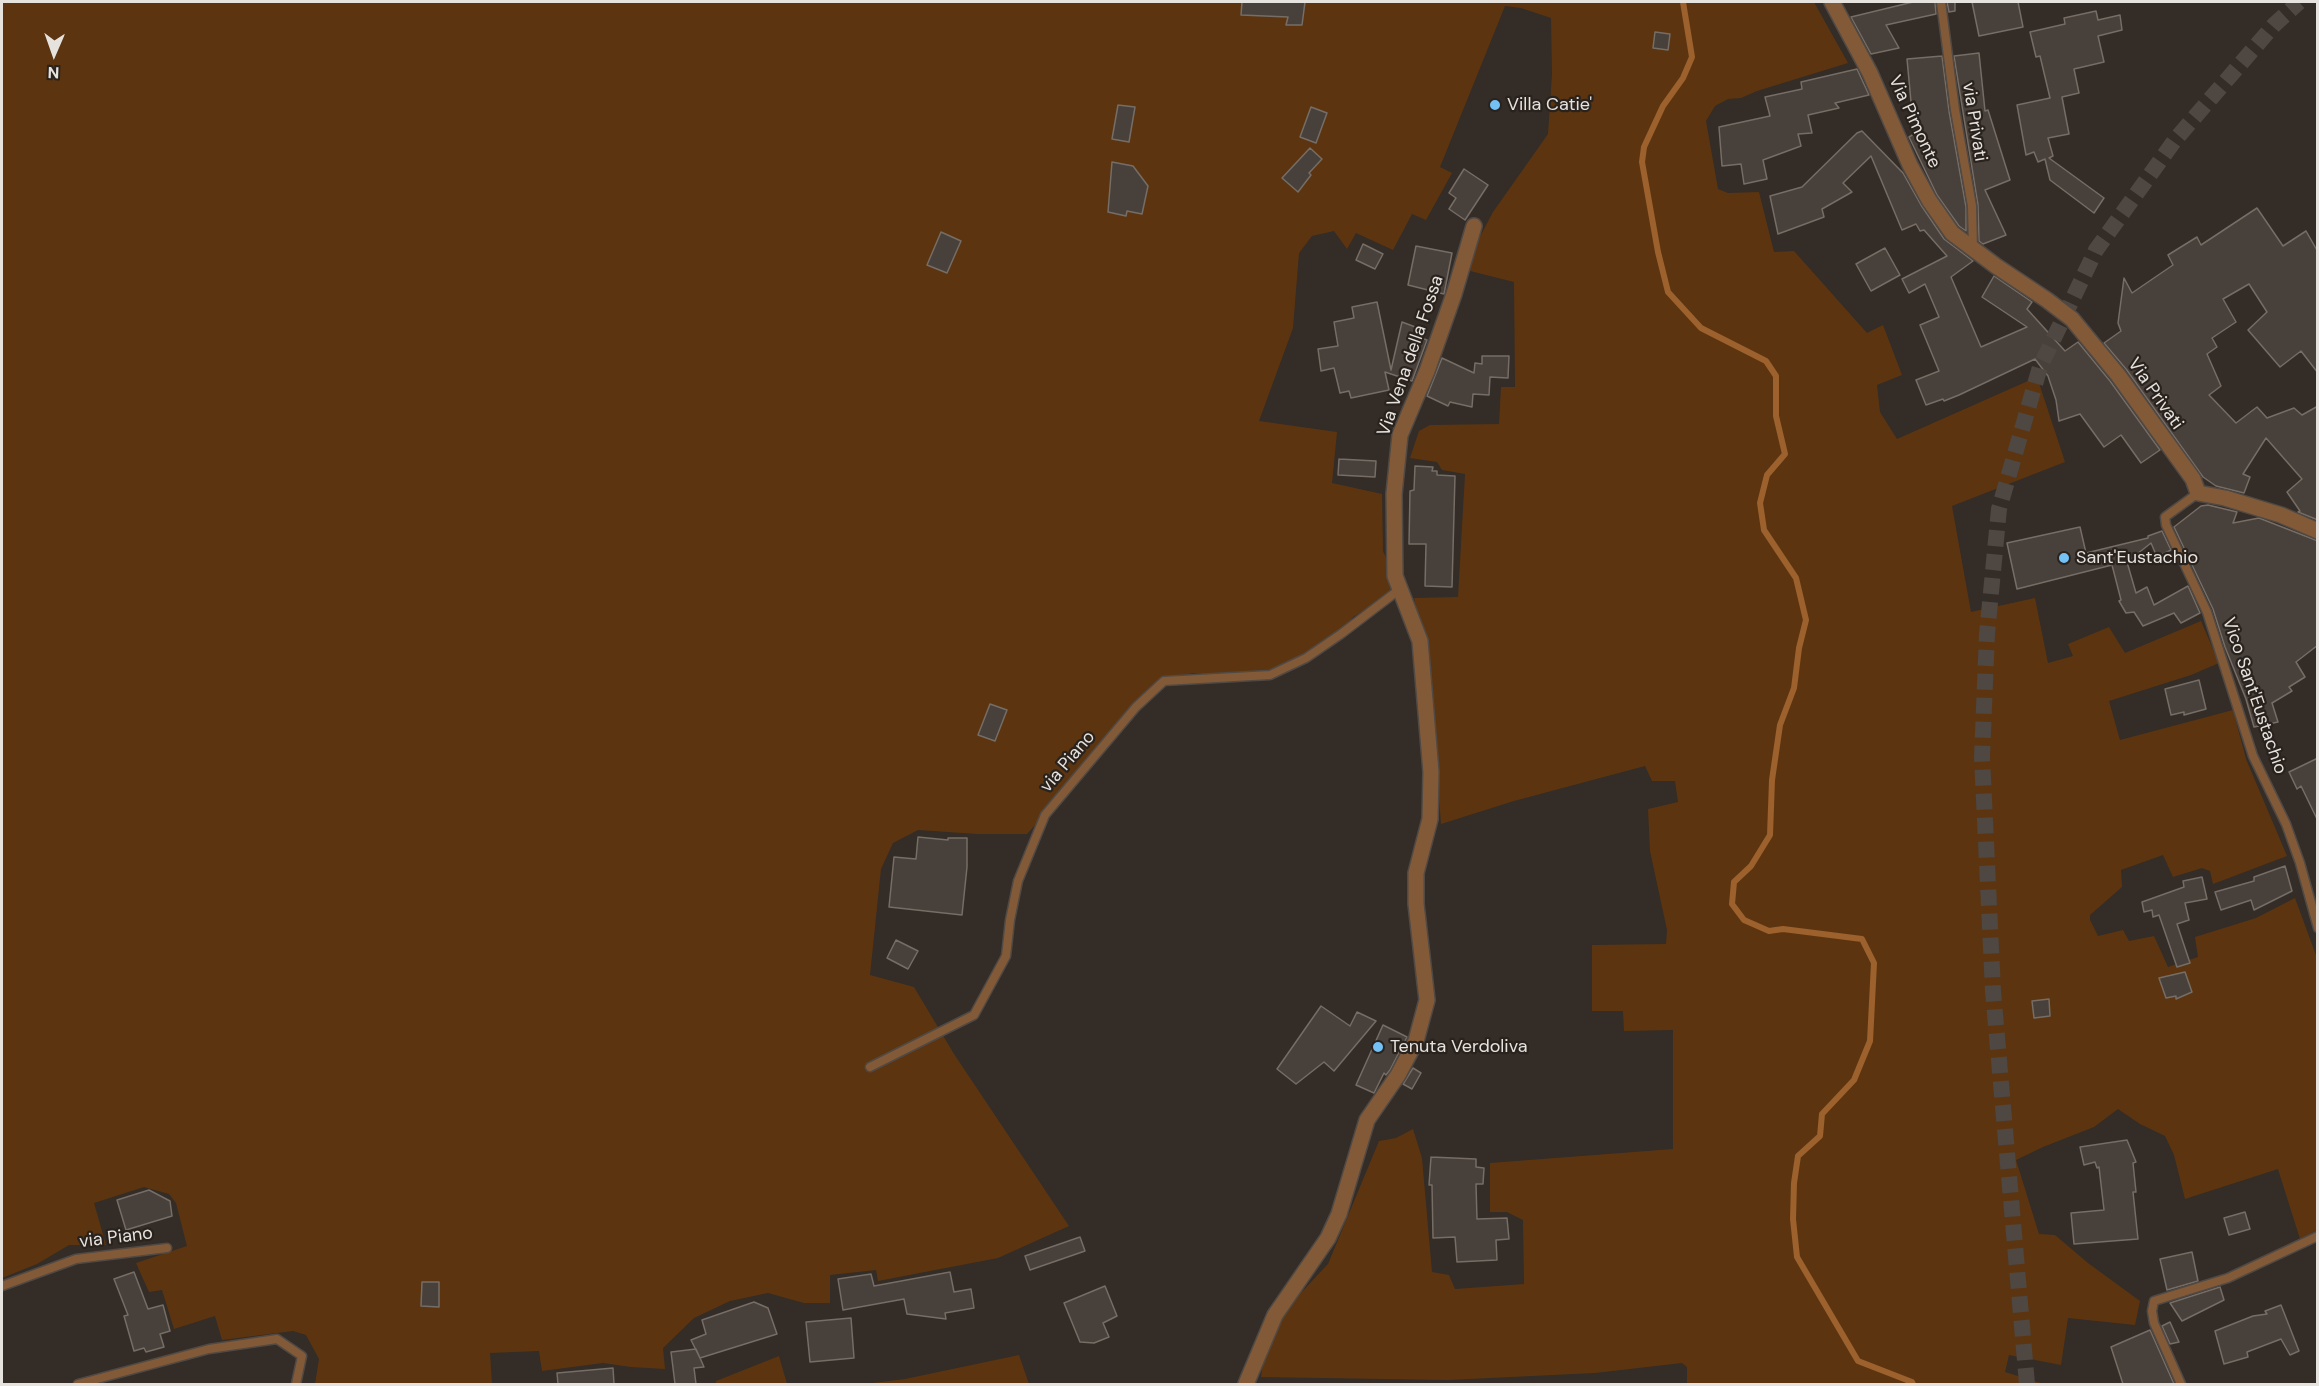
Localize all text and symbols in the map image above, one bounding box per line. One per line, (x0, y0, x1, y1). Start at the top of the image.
north arrow (24, 24, 84, 84)
text: N (47, 62, 60, 83)
street label: Via Pimonte (1883, 72, 1945, 172)
street label: via Privati (1957, 81, 1991, 163)
place label: Villa Catie' (1507, 94, 1592, 116)
marker: Villa Catie' (1488, 98, 1502, 112)
street label: Via Vena della Fossa (1373, 273, 1449, 439)
street label: Via Privati (2123, 354, 2187, 434)
place label: Sant'Eustachio (2076, 547, 2198, 569)
marker: Sant'Eustachio (2057, 551, 2071, 565)
street label: Vico Sant'Eustachio (2217, 615, 2291, 777)
street label: via Piano (1036, 727, 1100, 797)
place label: Tenuta Verdoliva (1390, 1036, 1528, 1058)
marker: Tenuta Verdoliva (1371, 1040, 1385, 1054)
street label: via Piano (78, 1223, 154, 1253)

